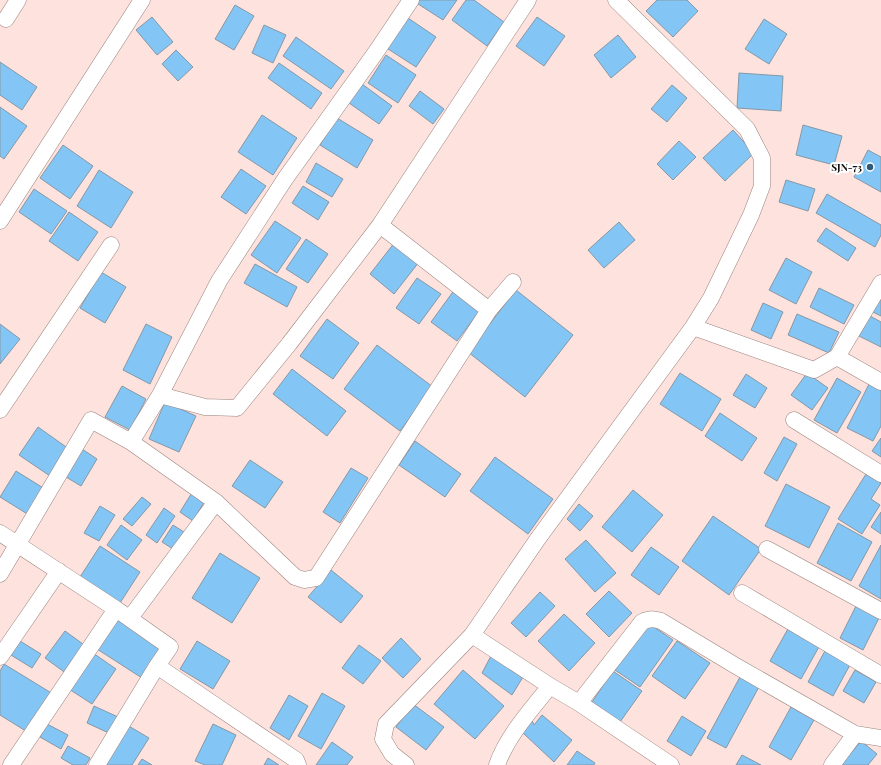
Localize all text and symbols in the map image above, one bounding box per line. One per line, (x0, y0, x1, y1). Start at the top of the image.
place label: SJN-73 (831, 160, 862, 174)
marker: SJN-73 (865, 162, 875, 172)

